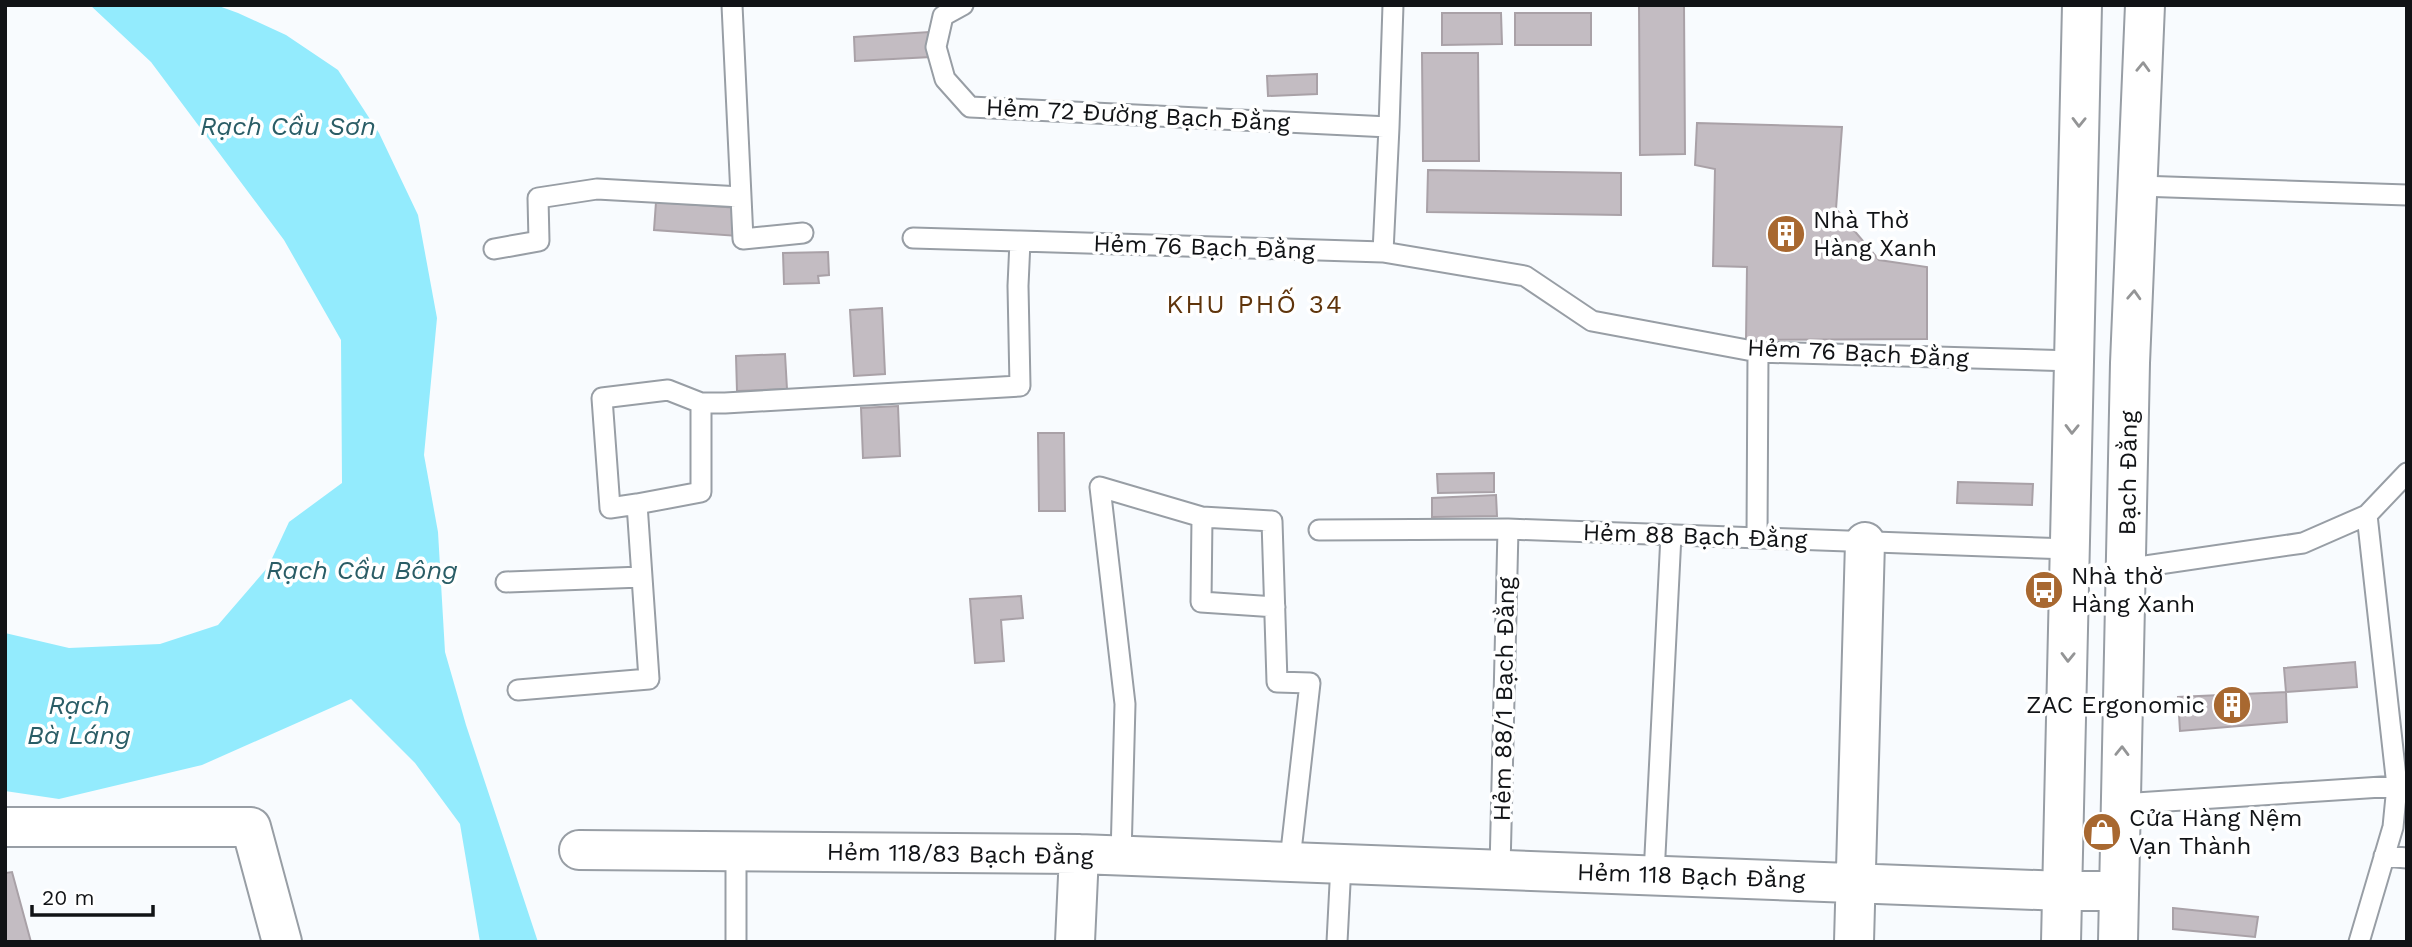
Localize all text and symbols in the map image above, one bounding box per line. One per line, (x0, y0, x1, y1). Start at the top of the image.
one-way arrow (2135, 62, 2150, 73)
street label: Hẻm 72 Đường Bạch Đằng (985, 93, 1291, 137)
water label: Rạch Cầu Sơn (200, 111, 376, 141)
one-way arrow (2072, 117, 2087, 128)
place label: Nhà Thờ Hàng Xanh (1813, 206, 1937, 262)
building icon: Nhà Thờ Hàng Xanh (1765, 213, 1807, 255)
street label: Hẻm 76 Bạch Đằng (1093, 229, 1316, 265)
district label: KHU PHỐ 34 (1166, 287, 1344, 319)
one-way arrow (2126, 289, 2141, 300)
street label: Hẻm 76 Bạch Đằng (1747, 333, 1970, 373)
street label: Bạch Đằng (2113, 410, 2143, 536)
one-way arrow (2065, 424, 2080, 435)
street label: Hẻm 88 Bạch Đằng (1582, 518, 1808, 554)
water label: Rạch Cầu Bông (266, 555, 458, 585)
place label: Nhà thờ Hàng Xanh (2071, 562, 2195, 618)
bus stop icon: Nhà thờ Hàng Xanh (2023, 569, 2065, 611)
street label: Hẻm 88/1 Bạch Đằng (1488, 576, 1520, 822)
one-way arrow (2060, 652, 2076, 663)
building icon: ZAC Ergonomic (2211, 684, 2253, 726)
water label: Rạch Bà Láng (27, 690, 131, 750)
place label: ZAC Ergonomic (2026, 691, 2205, 719)
one-way arrow (2114, 745, 2129, 756)
place label: Cửa Hàng Nệm Vạn Thành (2129, 804, 2303, 860)
shop icon: Cửa Hàng Nệm Vạn Thành (2081, 811, 2123, 853)
street label: Hẻm 118/83 Bạch Đằng (826, 838, 1094, 870)
street label: Hẻm 118 Bạch Đằng (1576, 858, 1806, 894)
scale bar (32, 874, 152, 918)
text: 20 m (42, 885, 94, 910)

